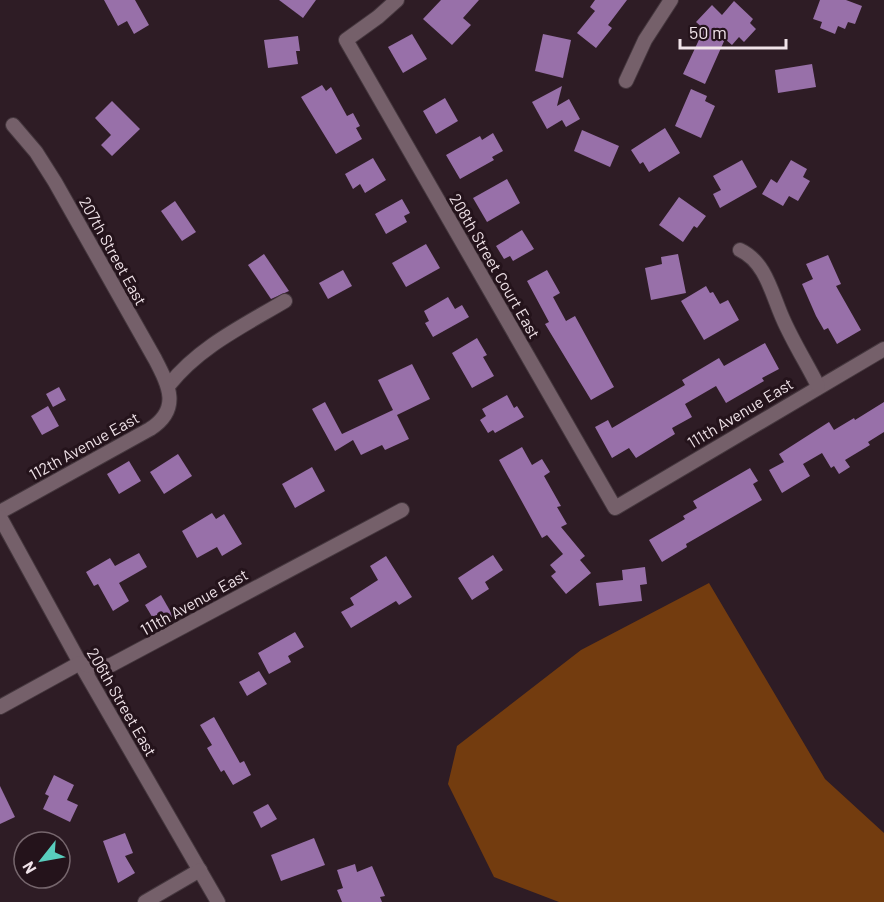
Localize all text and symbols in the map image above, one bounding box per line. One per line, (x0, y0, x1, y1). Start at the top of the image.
scale bar (680, 12, 786, 50)
text: 50 m (689, 21, 727, 43)
street label: 208th Street Court East (446, 190, 545, 341)
street label: 207th Street East (76, 193, 151, 308)
street label: 111th Avenue East (683, 374, 796, 452)
street label: 112th Avenue East (25, 407, 142, 484)
street label: 111th Avenue East (137, 564, 251, 639)
street label: 206th Street East (84, 644, 161, 759)
north arrow (12, 830, 72, 890)
text: N (18, 859, 40, 877)

